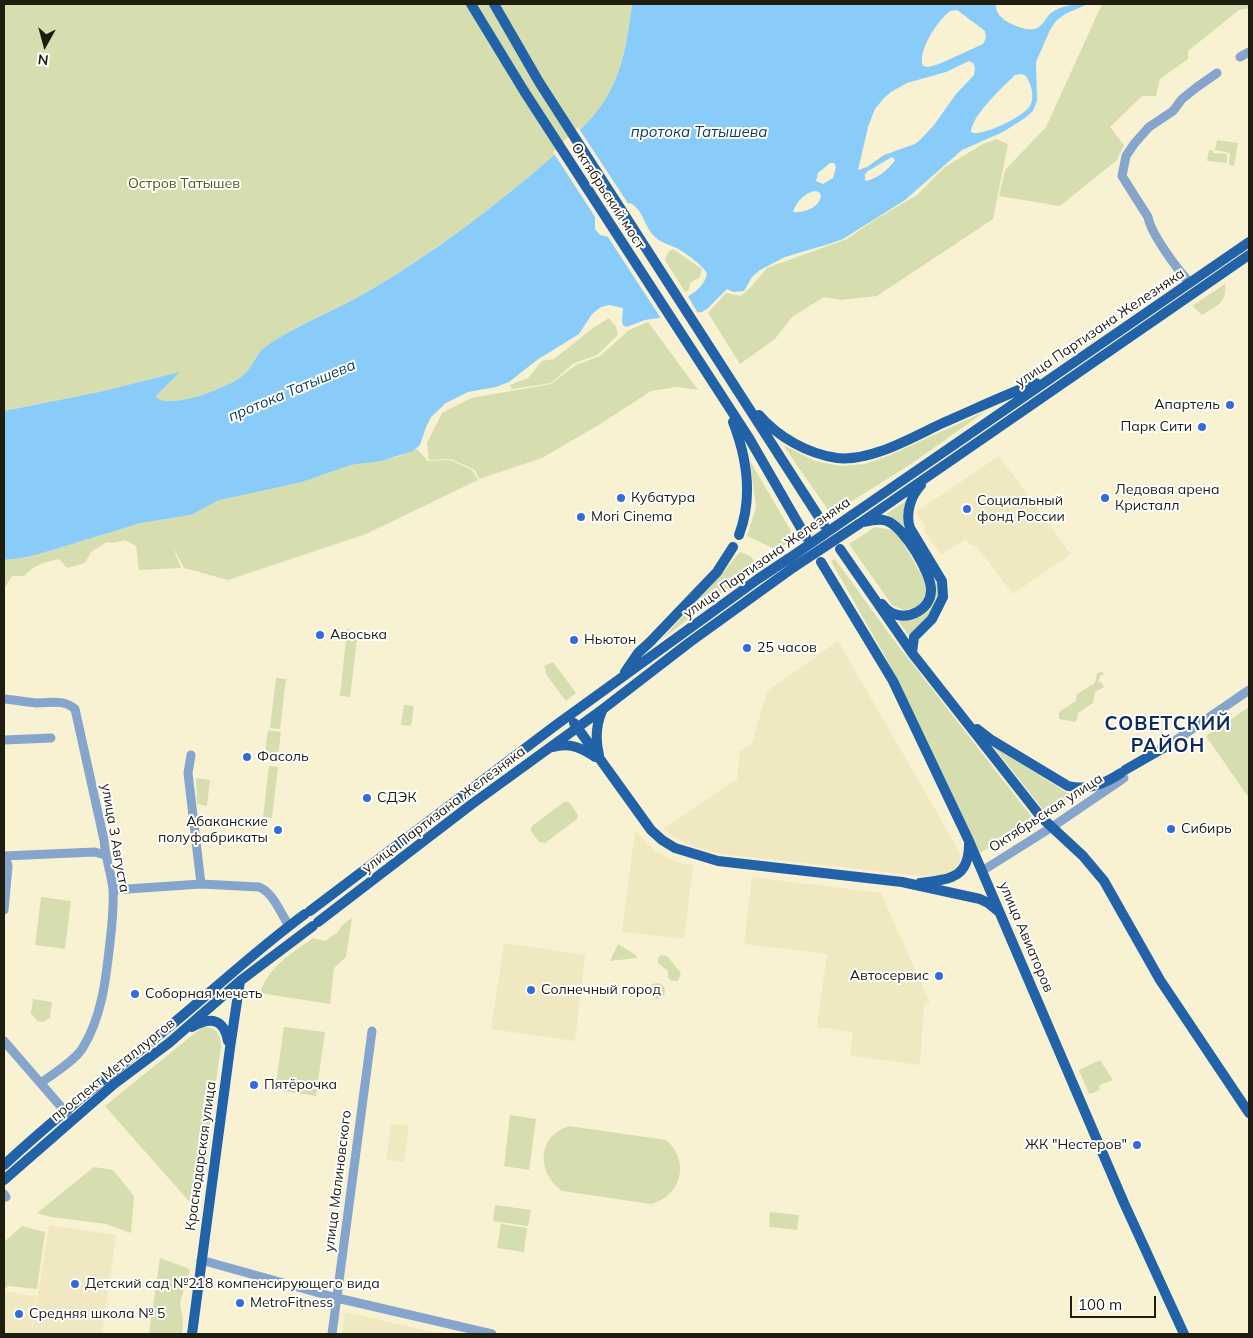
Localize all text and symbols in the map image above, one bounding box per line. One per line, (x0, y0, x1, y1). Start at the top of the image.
north arrow (20, 20, 70, 70)
text: N (37, 50, 50, 69)
water label: протока Татышева (631, 123, 767, 141)
street label: Октябрьский мост (568, 140, 648, 252)
park label: Остров Татышев (128, 176, 240, 192)
street label: улица Партизана Железняка (1012, 265, 1188, 391)
water label: протока Татышева (226, 356, 358, 426)
place label: Апартель (1154, 397, 1220, 413)
marker: Апартель (1224, 399, 1236, 411)
place label: Парк Сити (1120, 419, 1192, 435)
marker: Парк Сити (1196, 421, 1208, 433)
place label: Ледовая арена Кристалл (1115, 482, 1220, 514)
place label: Кубатура (631, 490, 695, 506)
marker: Кубатура (615, 492, 627, 504)
marker: Ледовая арена Кристалл (1099, 492, 1111, 504)
place label: Социальный фонд России (977, 493, 1065, 526)
street label: улица Партизана Железняка (680, 494, 854, 622)
marker: Социальный фонд России (961, 503, 973, 515)
place label: Mori Cinema (591, 509, 672, 525)
marker: Mori Cinema (575, 511, 587, 523)
place label: Авоська (330, 627, 387, 643)
marker: Авоська (314, 629, 326, 641)
place label: Ньютон (584, 632, 636, 648)
marker: Ньютон (568, 634, 580, 646)
place label: 25 часов (757, 640, 817, 656)
marker: 25 часов (741, 642, 753, 654)
district label: СОВЕТСКИЙ РАЙОН (1103, 713, 1233, 757)
street label: улица Партизана Железняка (359, 743, 529, 877)
place label: Фасоль (257, 749, 309, 765)
marker: Фасоль (241, 751, 253, 763)
street label: Октябрьская улица (986, 770, 1106, 856)
street label: улица 3 Августа (97, 782, 133, 894)
place label: СДЭК (377, 790, 417, 806)
marker: СДЭК (361, 792, 373, 804)
place label: Абаканские полуфабрикаты (158, 814, 268, 846)
place label: Сибирь (1181, 821, 1232, 837)
marker: Сибирь (1165, 823, 1177, 835)
marker: Абаканские полуфабрикаты (272, 824, 284, 836)
street label: улица Авиаторов (995, 879, 1057, 995)
place label: Автосервис (850, 968, 929, 984)
marker: Автосервис (933, 970, 945, 982)
place label: Солнечный город (541, 982, 661, 998)
marker: Солнечный город (525, 984, 537, 996)
place label: Соборная мечеть (145, 986, 263, 1002)
marker: Соборная мечеть (129, 988, 141, 1000)
street label: проспект Металлургов (47, 1015, 179, 1125)
place label: Пятёрочка (264, 1077, 337, 1093)
marker: Пятёрочка (248, 1079, 260, 1091)
street label: Краснодарская улица (182, 1080, 220, 1232)
street label: улица Малиновского (321, 1109, 355, 1253)
place label: ЖК "Нестеров" (1025, 1137, 1127, 1153)
marker: ЖК "Нестеров" (1131, 1139, 1143, 1151)
place label: Детский сад №218 компенсирующего вида (85, 1276, 380, 1292)
marker: Детский сад №218 компенсирующего вида (69, 1278, 81, 1290)
scale bar (1073, 1286, 1159, 1318)
place label: MetroFitness (250, 1295, 333, 1311)
text: 100 m (1078, 1295, 1122, 1314)
marker: MetroFitness (234, 1297, 246, 1309)
place label: Средняя школа № 5 (29, 1306, 165, 1322)
marker: Средняя школа № 5 (13, 1308, 25, 1320)

